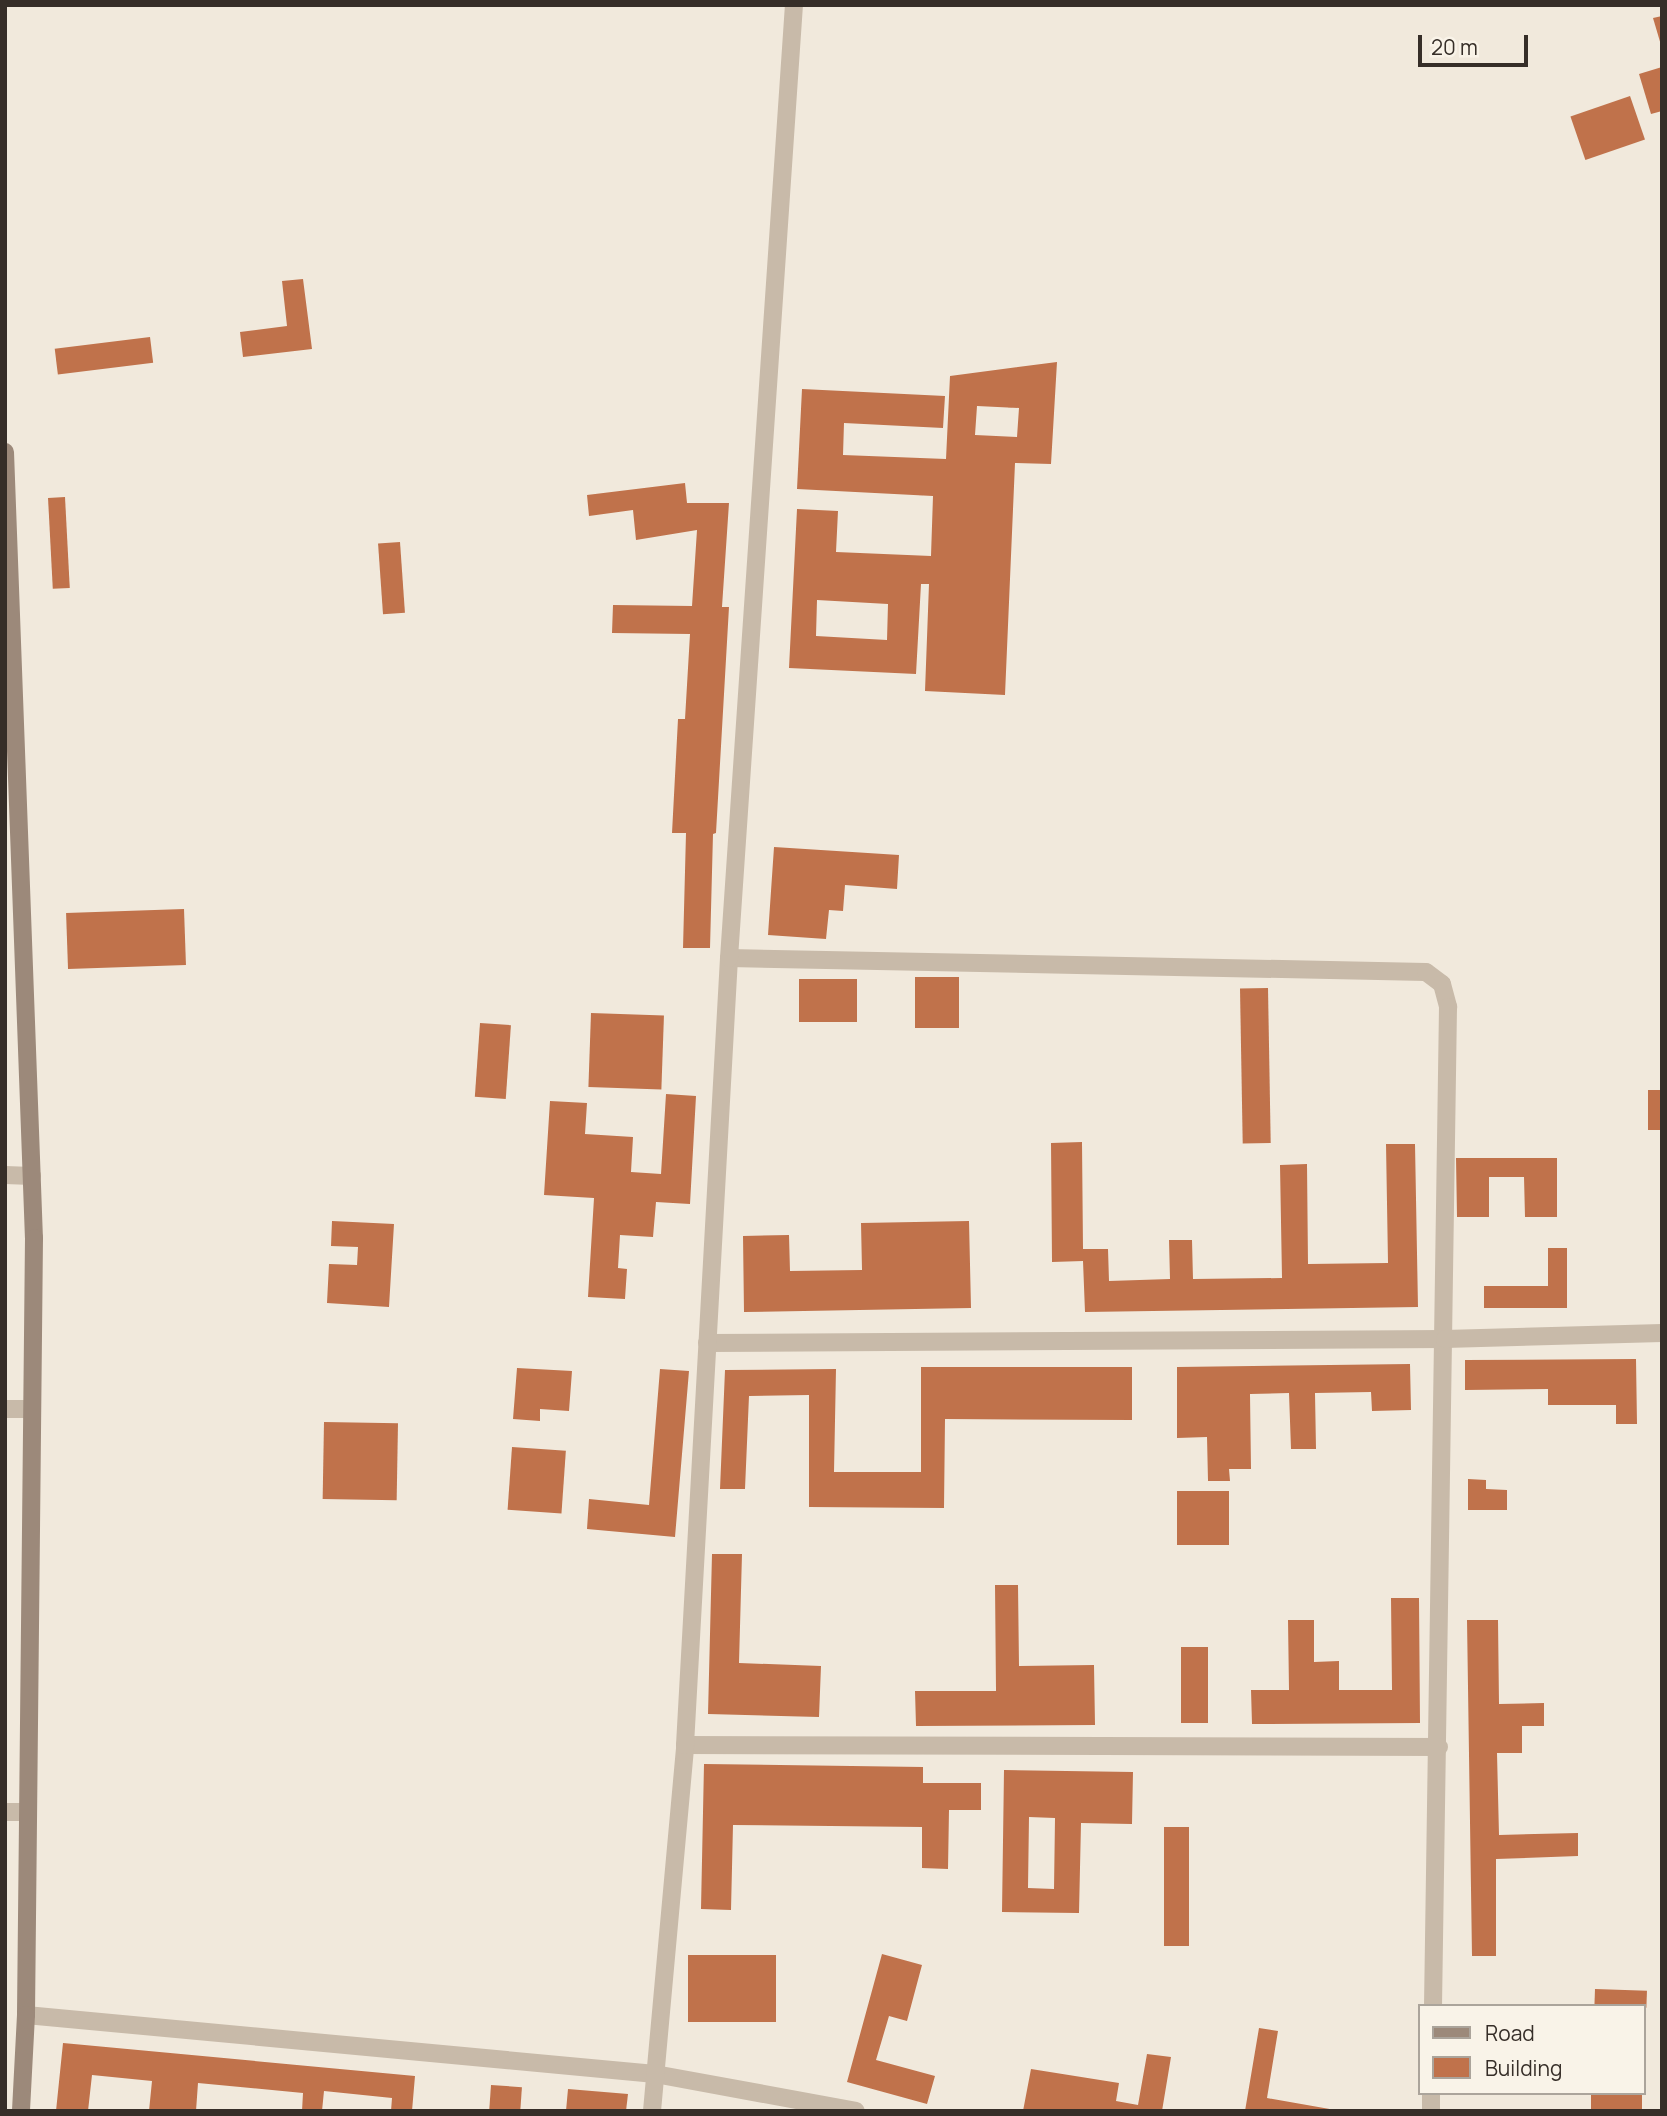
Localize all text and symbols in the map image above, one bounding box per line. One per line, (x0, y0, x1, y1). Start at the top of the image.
scale bar (1422, 21, 1532, 65)
text: 20 m (1431, 33, 1478, 61)
legend (1418, 2004, 1646, 2095)
text: Road (1485, 2019, 1535, 2047)
text: Building (1485, 2054, 1562, 2082)

